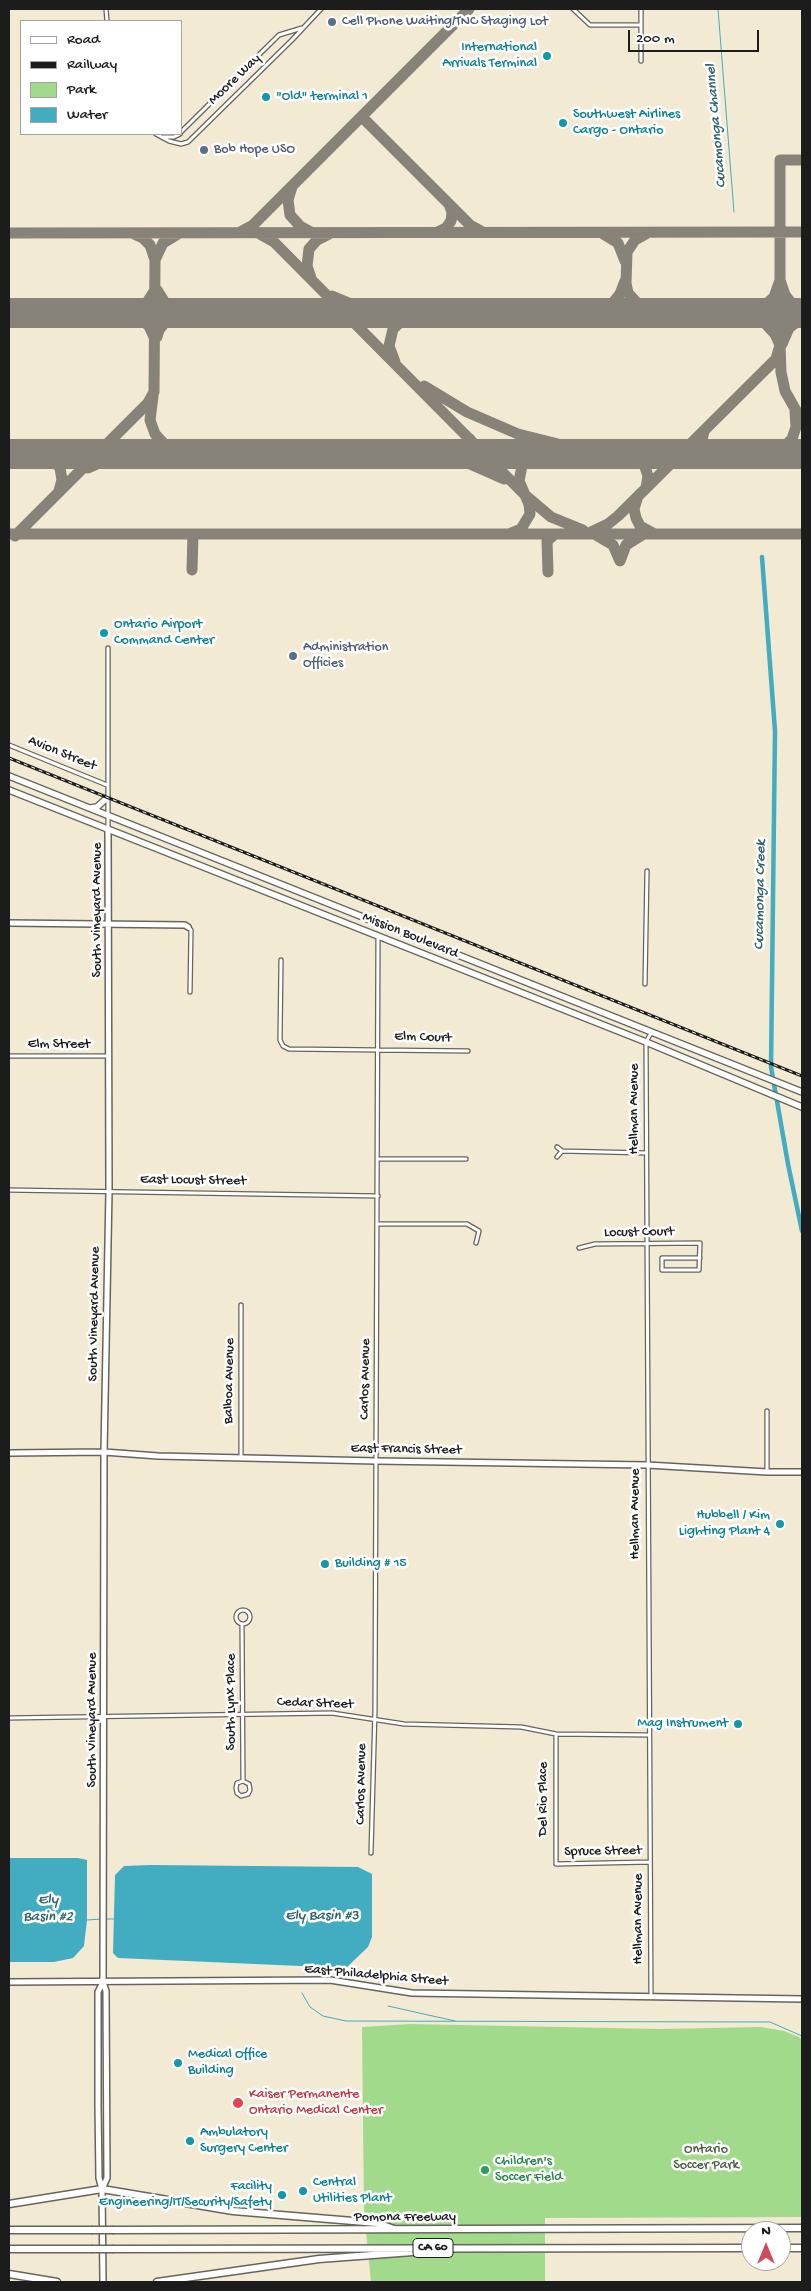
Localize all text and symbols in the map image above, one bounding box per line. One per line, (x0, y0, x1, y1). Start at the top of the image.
place label: Cell Phone Waiting/TNC Staging Lot (342, 14, 548, 30)
marker: Cell Phone Waiting/TNC Staging Lot (326, 16, 338, 28)
legend (20, 20, 182, 135)
scale bar (631, 20, 762, 52)
text: 200 m (636, 30, 675, 48)
text: Road (67, 31, 100, 49)
place label: International Arrivals Terminal (442, 40, 537, 72)
marker: International Arrivals Terminal (541, 50, 553, 62)
street label: Moore Way (205, 51, 265, 109)
text: Railway (67, 56, 117, 74)
water label: Cucamonga Channel (703, 63, 731, 189)
text: Park (67, 81, 96, 99)
place label: "Old" terminal 1 (276, 89, 368, 105)
marker: "Old" terminal 1 (260, 91, 272, 103)
text: Water (67, 106, 107, 124)
place label: Southwest Airlines Cargo - Ontario (573, 107, 680, 140)
marker: Southwest Airlines Cargo - Ontario (557, 117, 569, 129)
place label: Bob Hope USO (214, 142, 295, 158)
marker: Bob Hope USO (198, 144, 210, 156)
place label: Ontario Airport Command Center (114, 617, 214, 650)
marker: Ontario Airport Command Center (98, 627, 110, 639)
place label: Administration Officies (303, 640, 388, 672)
marker: Administration Officies (287, 650, 299, 662)
street label: Avion Street (25, 733, 99, 775)
water label: Cucamonga Creek (751, 840, 771, 950)
street label: South Vineyard Avenue (90, 843, 106, 977)
street label: Mission Boulevard (360, 909, 460, 963)
street label: Elm Court (394, 1029, 452, 1047)
street label: Elm Street (28, 1037, 90, 1053)
street label: Hellman Avenue (627, 1063, 643, 1155)
street label: East Locust Street (140, 1172, 246, 1190)
street label: Locust Court (604, 1224, 674, 1242)
street label: South Vineyard Avenue (85, 1246, 105, 1382)
street label: Balboa Avenue (221, 1338, 239, 1424)
street label: Carlos Avenue (357, 1338, 375, 1420)
street label: East Francis Street (350, 1441, 462, 1459)
street label: Hellman Avenue (628, 1468, 644, 1560)
place label: Hubbell / Kim Lighting Plant 4 (679, 1508, 770, 1540)
marker: Hubbell / Kim Lighting Plant 4 (774, 1518, 786, 1530)
place label: Building # 15 (335, 1556, 407, 1572)
marker: Building # 15 (319, 1558, 331, 1570)
street label: South Vineyard Avenue (85, 1653, 101, 1787)
street label: South Lynx Place (224, 1654, 240, 1750)
street label: Cedar Street (277, 1694, 353, 1714)
place label: Mag Instrument (637, 1716, 728, 1732)
marker: Mag Instrument (732, 1718, 744, 1730)
street label: Carlos Avenue (353, 1743, 371, 1825)
street label: Del Rio Place (536, 1762, 552, 1836)
street label: Spruce Street (564, 1843, 642, 1861)
street label: Hellman Avenue (631, 1873, 647, 1965)
water label: Ely Basin #2 (23, 1892, 73, 1927)
water label: Ely Basin #3 (285, 1908, 359, 1926)
street label: East Philadelphia Street (303, 1961, 449, 1991)
place label: Medical Office Building (188, 2047, 267, 2080)
marker: Medical Office Building (172, 2057, 184, 2069)
place label: Kaiser Permanente Ontario Medical Center (249, 2087, 383, 2120)
marker: Kaiser Permanente Ontario Medical Center (231, 2096, 245, 2110)
place label: Ambulatory Surgery Center (200, 2125, 288, 2158)
marker: Ambulatory Surgery Center (184, 2135, 196, 2147)
park label: Ontario Soccer Park (673, 2142, 739, 2174)
place label: Children's Soccer Field (495, 2154, 562, 2186)
marker: Children's Soccer Field (479, 2164, 491, 2176)
place label: Central Utilities Plant (313, 2175, 391, 2208)
place label: Facility Engineering/IT/Security/Safety (99, 2179, 272, 2212)
marker: Central Utilities Plant (297, 2185, 309, 2197)
marker: Facility Engineering/IT/Security/Safety (276, 2189, 288, 2201)
street label: Pomona Freeway (354, 2210, 456, 2226)
north arrow (741, 2221, 791, 2271)
text: N (761, 2223, 771, 2240)
road number: CA 60 (413, 2238, 453, 2258)

